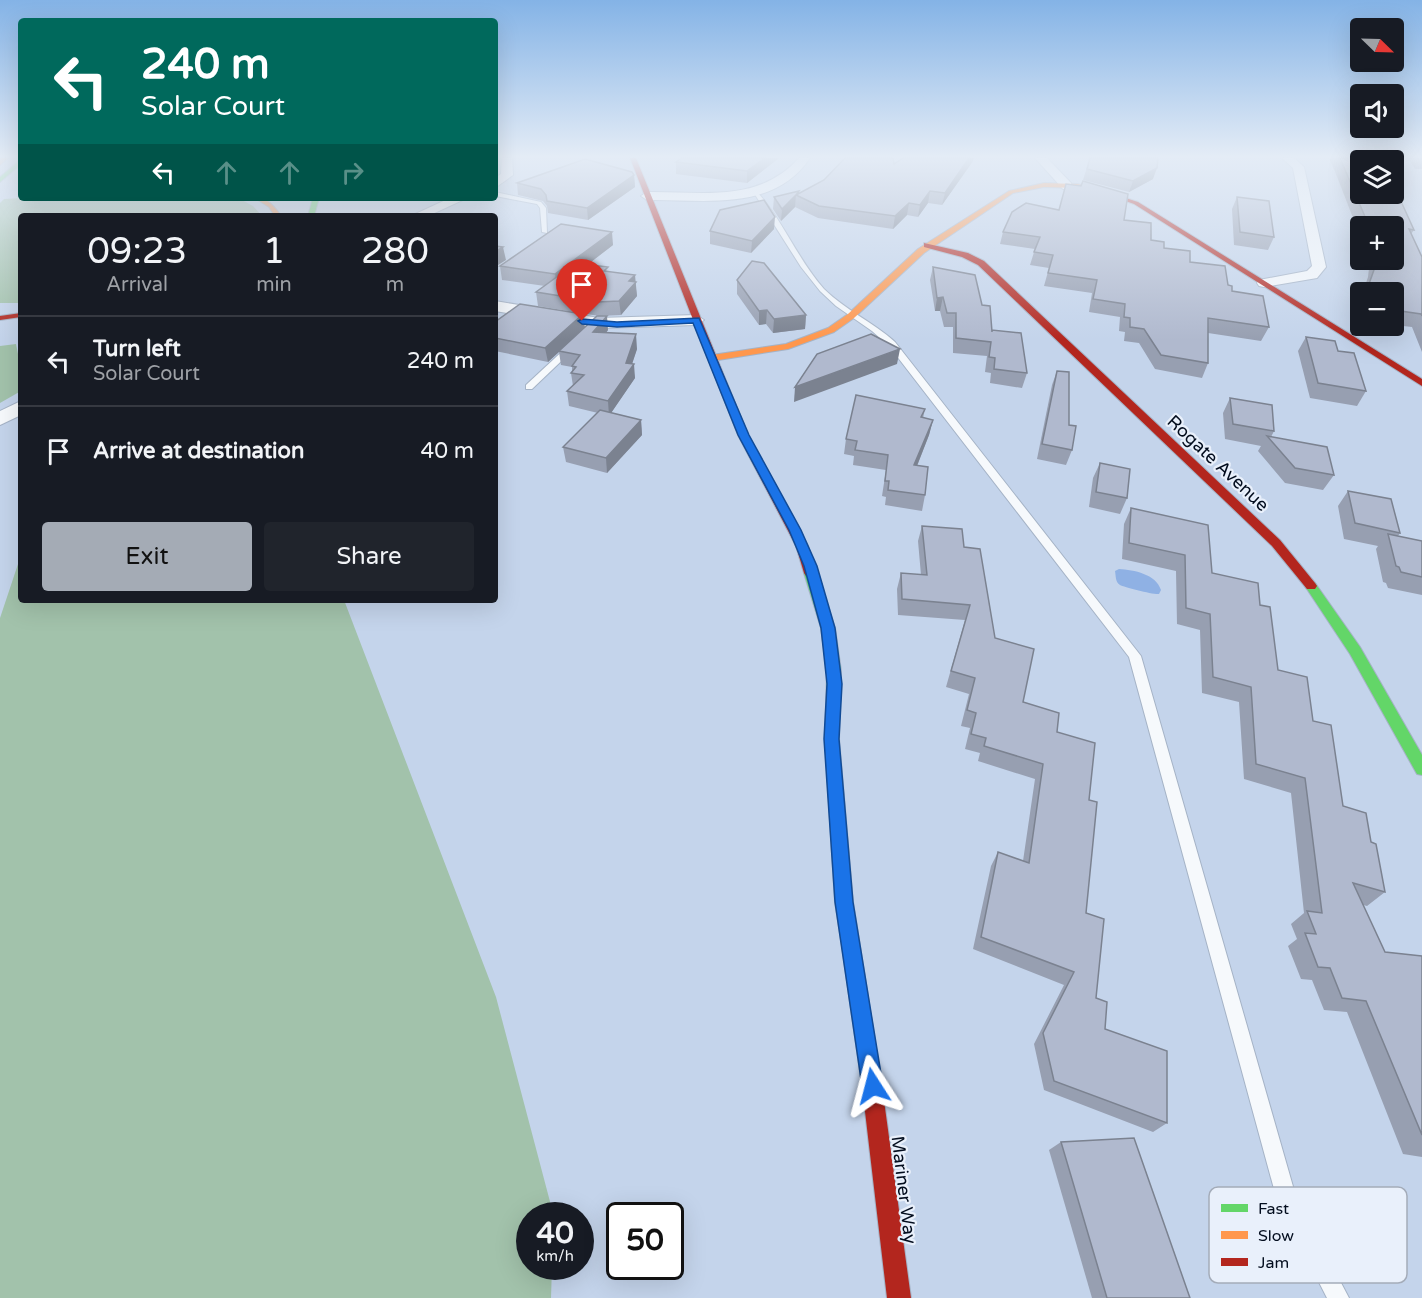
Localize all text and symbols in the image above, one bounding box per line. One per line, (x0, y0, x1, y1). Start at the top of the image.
north arrow (1350, 18, 1404, 72)
map controls (1350, 18, 1404, 336)
text: 240 m (141, 39, 270, 90)
icon: left (42, 42, 120, 120)
button: sound (1350, 84, 1404, 138)
text: Solar Court (141, 90, 285, 123)
button: layers (1350, 150, 1404, 204)
icon: left (147, 156, 180, 189)
icon: ahead (210, 156, 243, 189)
icon: ahead (273, 156, 306, 189)
icon: right (336, 156, 369, 189)
button: + (1350, 216, 1404, 270)
text: 09:23 (87, 230, 187, 273)
text: 1 (263, 230, 285, 273)
text: 280 (361, 230, 429, 273)
pin (556, 259, 607, 321)
icon: arrive (565, 268, 598, 301)
text: Arrival (106, 273, 168, 297)
text: min (256, 273, 292, 297)
text: m (386, 273, 404, 297)
button: − (1350, 282, 1404, 336)
text: Turn left (93, 336, 181, 362)
icon: left (42, 345, 75, 378)
text: 240 m (407, 348, 474, 374)
text: Solar Court (93, 362, 200, 386)
street label: Rogate Avenue (1163, 410, 1273, 516)
icon: arrive (42, 435, 75, 468)
text: Arrive at destination (93, 438, 304, 464)
text: 40 m (420, 438, 474, 464)
button: Exit (42, 522, 252, 591)
button: Share (264, 522, 474, 591)
position arrow (841, 1054, 905, 1118)
street label: Mariner Way (886, 1135, 922, 1246)
legend (1209, 1187, 1407, 1283)
text: Fast (1258, 1199, 1289, 1219)
speed limit sign: 50 (606, 1202, 684, 1280)
text: 40 (536, 1215, 574, 1252)
text: Slow (1258, 1226, 1294, 1246)
text: km/h (536, 1247, 574, 1265)
text: Jam (1258, 1253, 1289, 1273)

